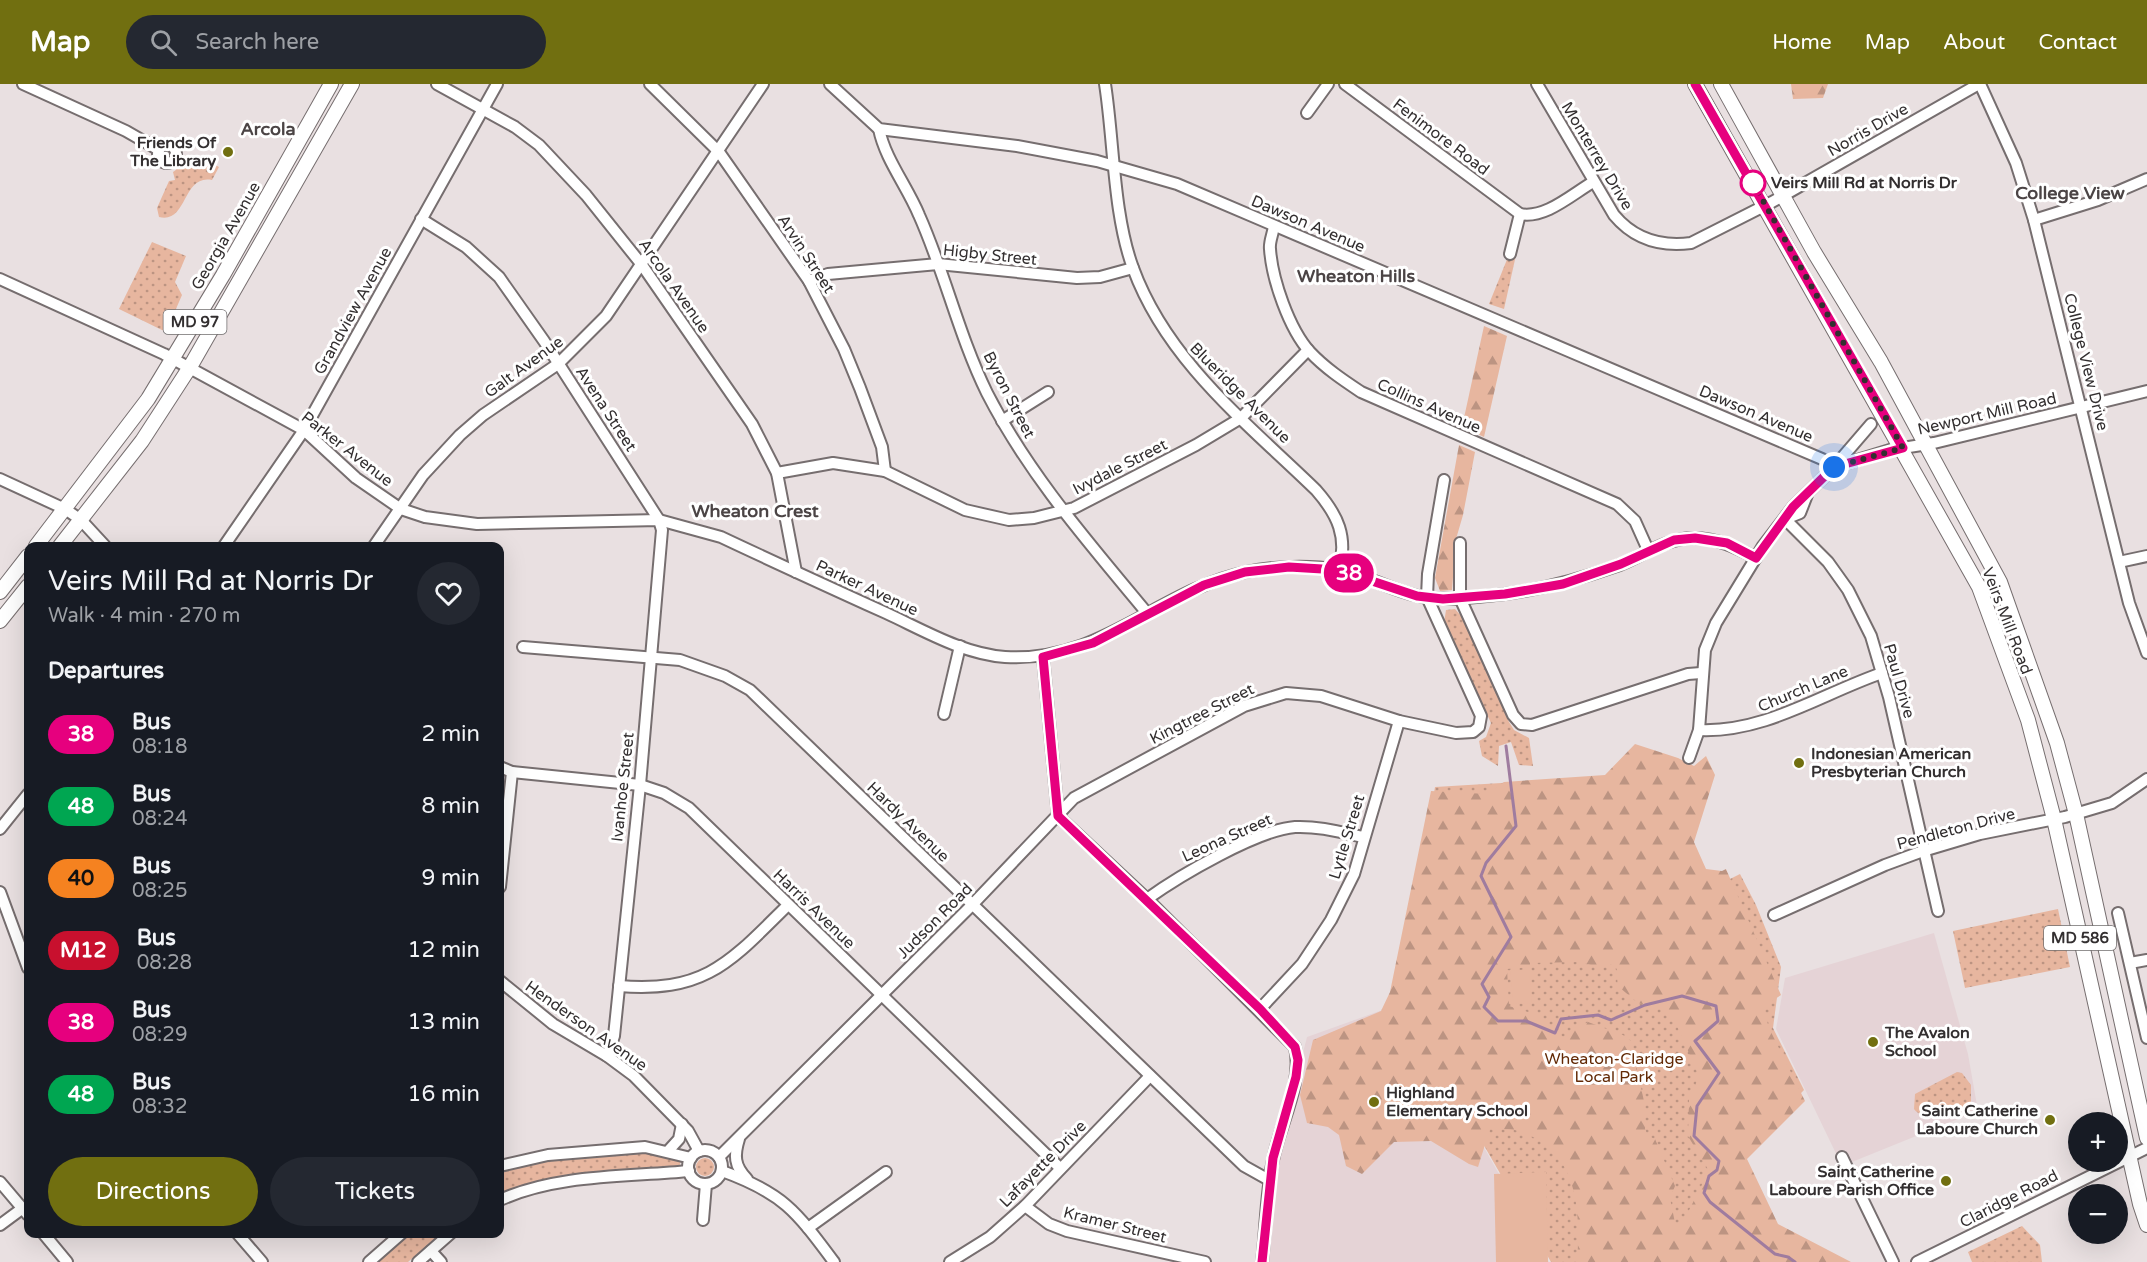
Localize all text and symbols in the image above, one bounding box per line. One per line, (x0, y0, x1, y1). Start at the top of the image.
search box (126, 15, 546, 69)
text: Map (30, 25, 90, 59)
icon: search (147, 26, 180, 59)
text: Search here (195, 29, 319, 55)
text: Home (1772, 30, 1832, 55)
text: Map (1865, 30, 1910, 55)
text: About (1943, 30, 2005, 55)
text: Contact (2038, 30, 2117, 55)
street label: Fenimore Road (1389, 94, 1493, 180)
street label: Monterrey Drive (1557, 98, 1637, 214)
street label: Norris Drive (1824, 99, 1912, 161)
district label: Arcola (240, 118, 296, 140)
place label: Friends Of The Library (129, 133, 217, 171)
marker: Friends Of The Library (221, 145, 235, 159)
marker: Veirs Mill Rd at Norris Dr (1740, 170, 1766, 196)
place label: Veirs Mill Rd at Norris Dr (1771, 173, 1958, 193)
street label: Georgia Avenue (187, 178, 265, 294)
district label: College View (2015, 182, 2126, 204)
street label: Dawson Avenue (1248, 191, 1368, 257)
street label: Arvin Street (773, 211, 839, 297)
street label: Arcola Avenue (634, 235, 714, 337)
street label: Higby Street (942, 240, 1038, 270)
street label: Grandview Avenue (310, 244, 396, 378)
district label: Wheaton Hills (1297, 265, 1415, 287)
street label: College View Drive (2059, 291, 2113, 433)
road number: MD 97 (164, 310, 226, 334)
street label: Galt Avenue (481, 332, 567, 402)
street label: Blueridge Avenue (1185, 338, 1295, 448)
street label: Byron Street (979, 348, 1039, 442)
street label: Avena Street (571, 363, 641, 455)
street label: Collins Avenue (1374, 374, 1484, 438)
street label: Dawson Avenue (1696, 381, 1816, 447)
street label: Newport Mill Road (1916, 388, 2058, 440)
street label: Parker Avenue (297, 407, 397, 491)
street label: Ivydale Street (1069, 435, 1171, 499)
your location (1819, 452, 1849, 482)
district label: Wheaton Crest (691, 500, 819, 522)
line badge: 38 (1322, 554, 1376, 592)
street label: Parker Avenue (813, 556, 921, 620)
text: 38 (1336, 561, 1362, 586)
button: heart (417, 562, 480, 625)
text: Veirs Mill Rd at Norris Dr (48, 564, 373, 598)
street label: Veirs Mill Road (1977, 565, 2037, 677)
text: Walk · 4 min · 270 m (48, 604, 240, 628)
street label: Paul Drive (1879, 641, 1919, 721)
text: Departures (48, 658, 164, 684)
street label: Church Lane (1755, 661, 1851, 717)
street label: Kingtree Street (1146, 679, 1258, 749)
text: Bus (132, 709, 171, 735)
text: 2 min (421, 721, 480, 747)
text: 38 (68, 722, 94, 747)
street label: Ivanhoe Street (607, 731, 639, 843)
text: 08:18 (132, 735, 187, 759)
place label: Indonesian American Presbyterian Church (1811, 744, 1971, 782)
marker: Indonesian American Presbyterian Church (1792, 756, 1806, 770)
street label: Hardy Avenue (863, 778, 953, 866)
text: Bus (132, 781, 171, 807)
street label: Lytle Street (1325, 792, 1369, 882)
text: 8 min (421, 793, 480, 819)
text: 48 (68, 794, 94, 819)
street label: Pendleton Drive (1895, 804, 2017, 854)
text: 08:24 (132, 807, 187, 831)
street label: Leona Street (1179, 809, 1275, 867)
text: Bus (132, 853, 171, 879)
text: 9 min (421, 865, 480, 891)
street label: Harris Avenue (769, 865, 859, 953)
text: 40 (68, 866, 94, 891)
text: 08:25 (132, 879, 187, 903)
street label: Judson Road (893, 879, 977, 963)
text: Bus (137, 925, 176, 951)
road number: MD 586 (2044, 926, 2116, 950)
text: 12 min (408, 937, 480, 963)
text: M12 (60, 938, 107, 963)
text: 08:28 (137, 951, 192, 975)
street label: Henderson Avenue (521, 976, 651, 1076)
text: Bus (132, 997, 171, 1023)
text: 13 min (408, 1009, 480, 1035)
text: 38 (68, 1010, 94, 1035)
text: 08:29 (132, 1023, 187, 1047)
place label: The Avalon School (1884, 1023, 1970, 1061)
marker: The Avalon School (1866, 1035, 1880, 1049)
park label: Wheaton-Claridge Local Park (1544, 1049, 1684, 1087)
text: Bus (132, 1069, 171, 1095)
text: 16 min (408, 1081, 480, 1107)
text: 48 (68, 1082, 94, 1107)
place label: Highland Elementary School (1386, 1083, 1528, 1121)
text: 08:32 (132, 1095, 187, 1119)
marker: Highland Elementary School (1367, 1095, 1381, 1109)
place label: Saint Catherine Laboure Church (1916, 1101, 2038, 1139)
map controls (2068, 1112, 2128, 1244)
button: + (2068, 1112, 2128, 1172)
marker: Saint Catherine Laboure Church (2043, 1113, 2057, 1127)
street label: Lafayette Drive (995, 1116, 1091, 1212)
button: Directions (48, 1157, 258, 1226)
button: Tickets (270, 1157, 480, 1226)
place label: Saint Catherine Laboure Parish Office (1769, 1162, 1934, 1200)
street label: Claridge Road (1956, 1166, 2062, 1232)
marker: Saint Catherine Laboure Parish Office (1939, 1174, 1953, 1188)
button: − (2068, 1184, 2128, 1244)
street label: Kramer Street (1061, 1203, 1169, 1247)

